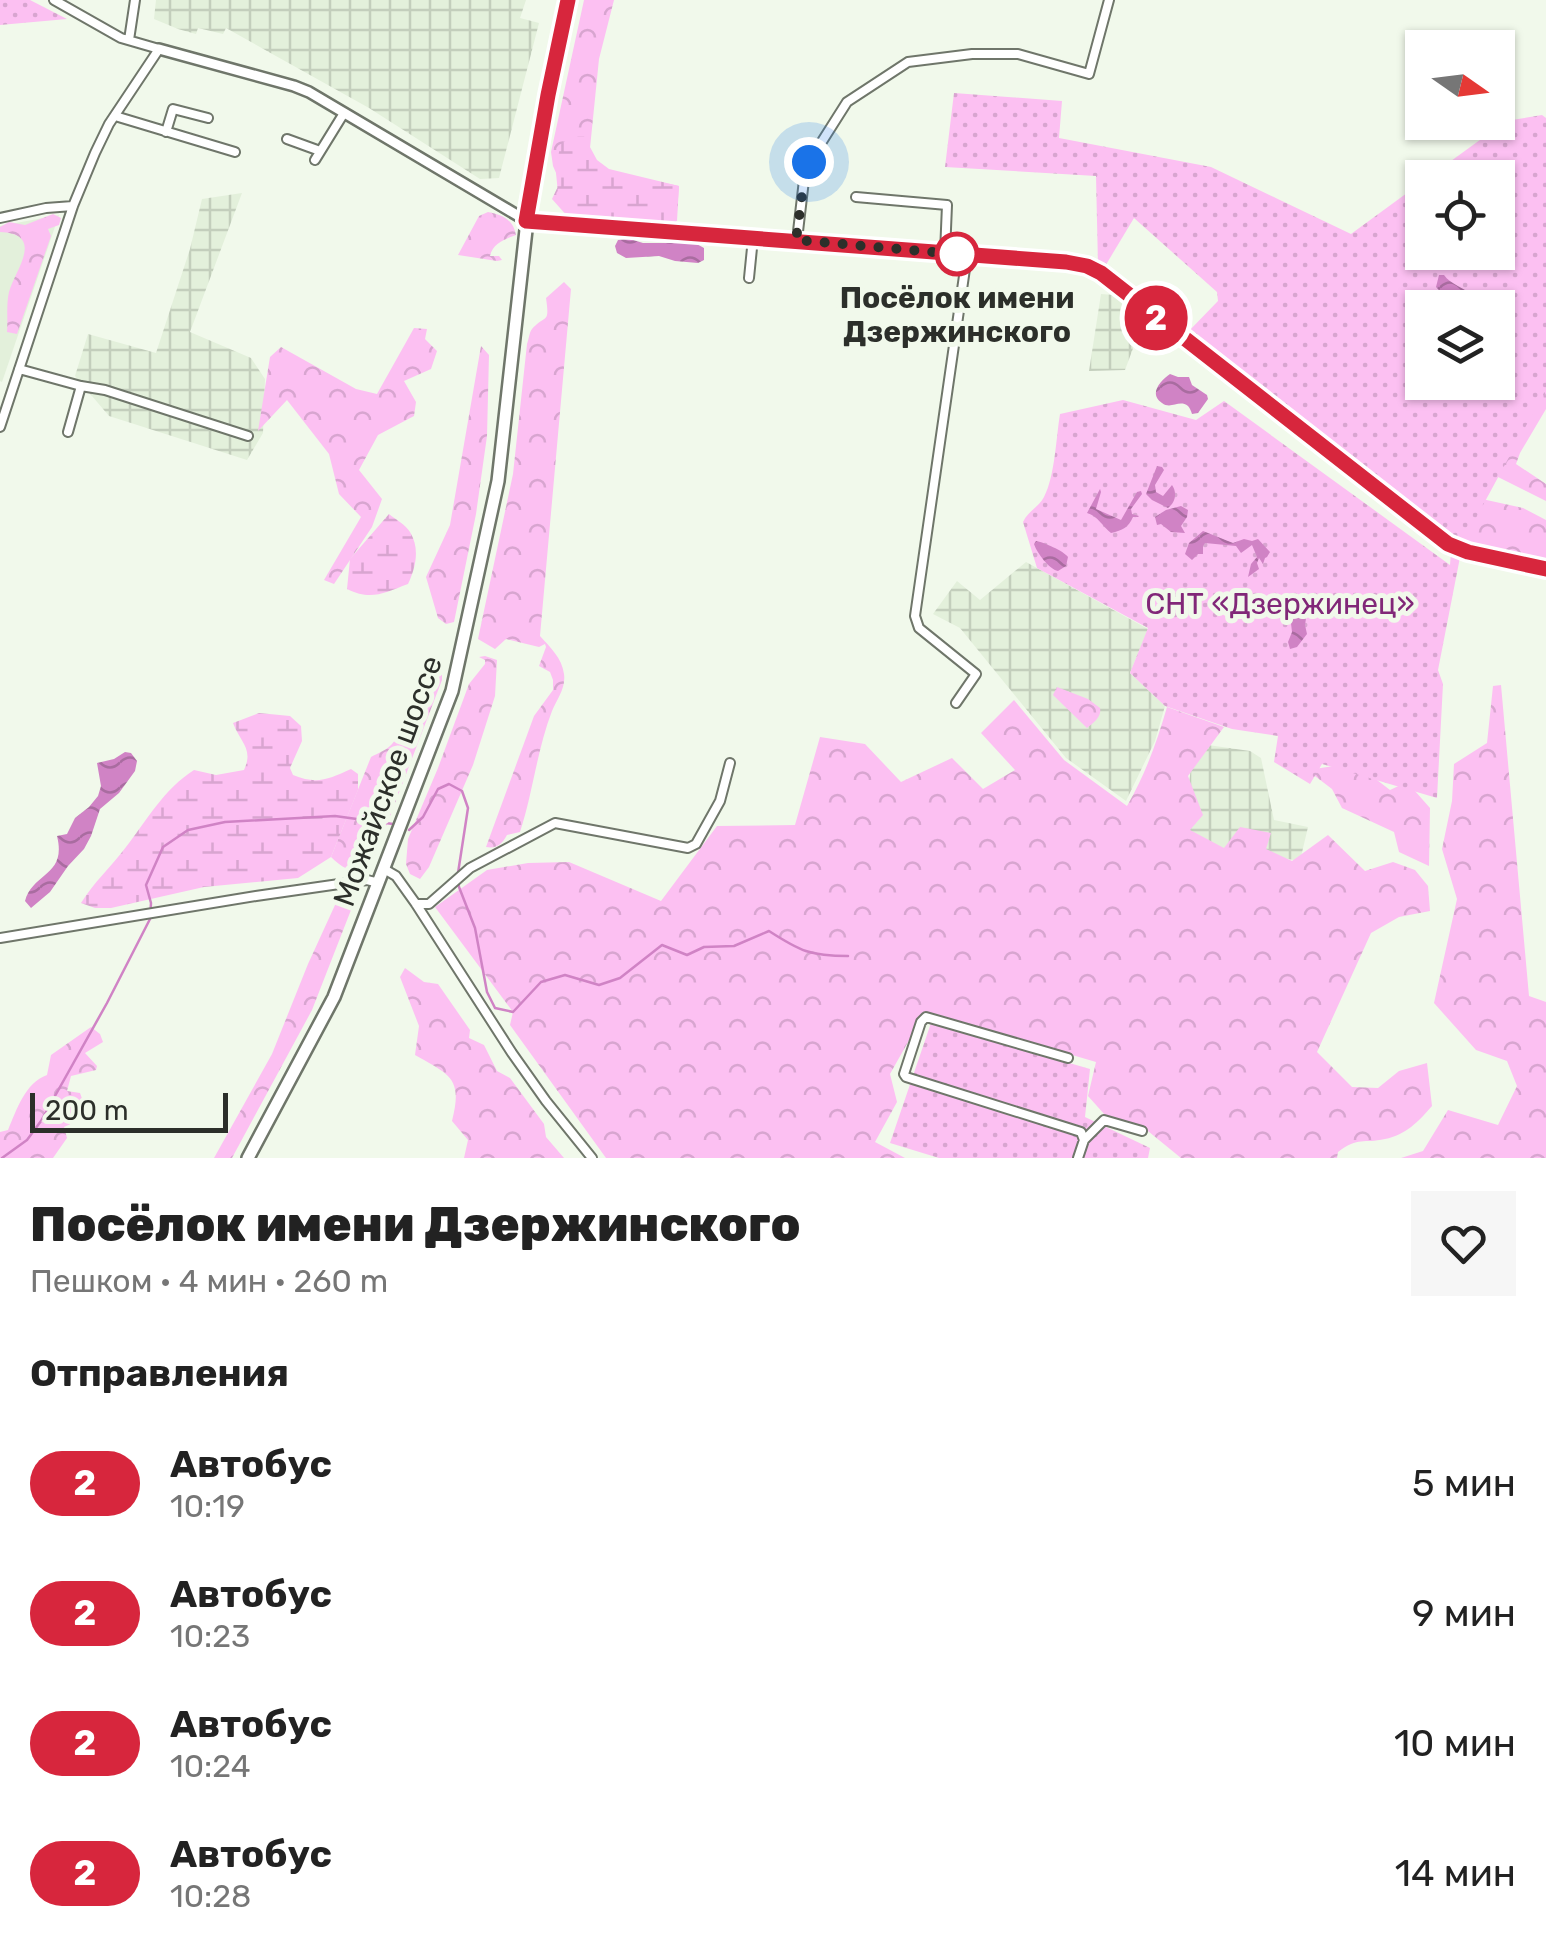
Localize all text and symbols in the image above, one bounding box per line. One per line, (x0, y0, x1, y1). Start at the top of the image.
north arrow (1405, 30, 1515, 140)
map controls (1405, 30, 1515, 400)
your location (784, 137, 834, 187)
button: locate (1405, 160, 1515, 270)
marker: Посёлок имени Дзержинского (936, 233, 978, 275)
place label: Посёлок имени Дзержинского (840, 280, 1074, 350)
line badge: 2 (1124, 286, 1188, 350)
button: layers (1405, 290, 1515, 400)
text: 2 (1145, 297, 1167, 339)
park label: СНТ «Дзержинец» (1145, 586, 1415, 622)
street label: Можайское шоссе (326, 651, 450, 911)
scale bar (30, 1088, 228, 1132)
text: 200 m (45, 1094, 129, 1127)
button: heart (1411, 1191, 1516, 1296)
text: Посёлок имени Дзержинского (30, 1196, 800, 1253)
text: Пешком · 4 мин · 260 m (30, 1262, 388, 1300)
text: Отправления (30, 1350, 289, 1396)
text: Автобус (170, 1441, 332, 1487)
text: 5 мин (1412, 1460, 1516, 1506)
text: 2 (74, 1462, 96, 1504)
text: 10:19 (170, 1487, 245, 1525)
text: Автобус (170, 1571, 332, 1617)
text: 9 мин (1412, 1590, 1516, 1636)
text: 2 (74, 1592, 96, 1634)
text: 10:23 (170, 1617, 250, 1655)
text: Автобус (170, 1701, 332, 1747)
text: 10 мин (1394, 1720, 1516, 1766)
text: 2 (74, 1722, 96, 1764)
text: 10:24 (170, 1747, 251, 1785)
text: Автобус (170, 1831, 332, 1877)
text: 14 мин (1395, 1850, 1516, 1896)
text: 2 (74, 1852, 96, 1894)
text: 10:28 (170, 1877, 251, 1915)

